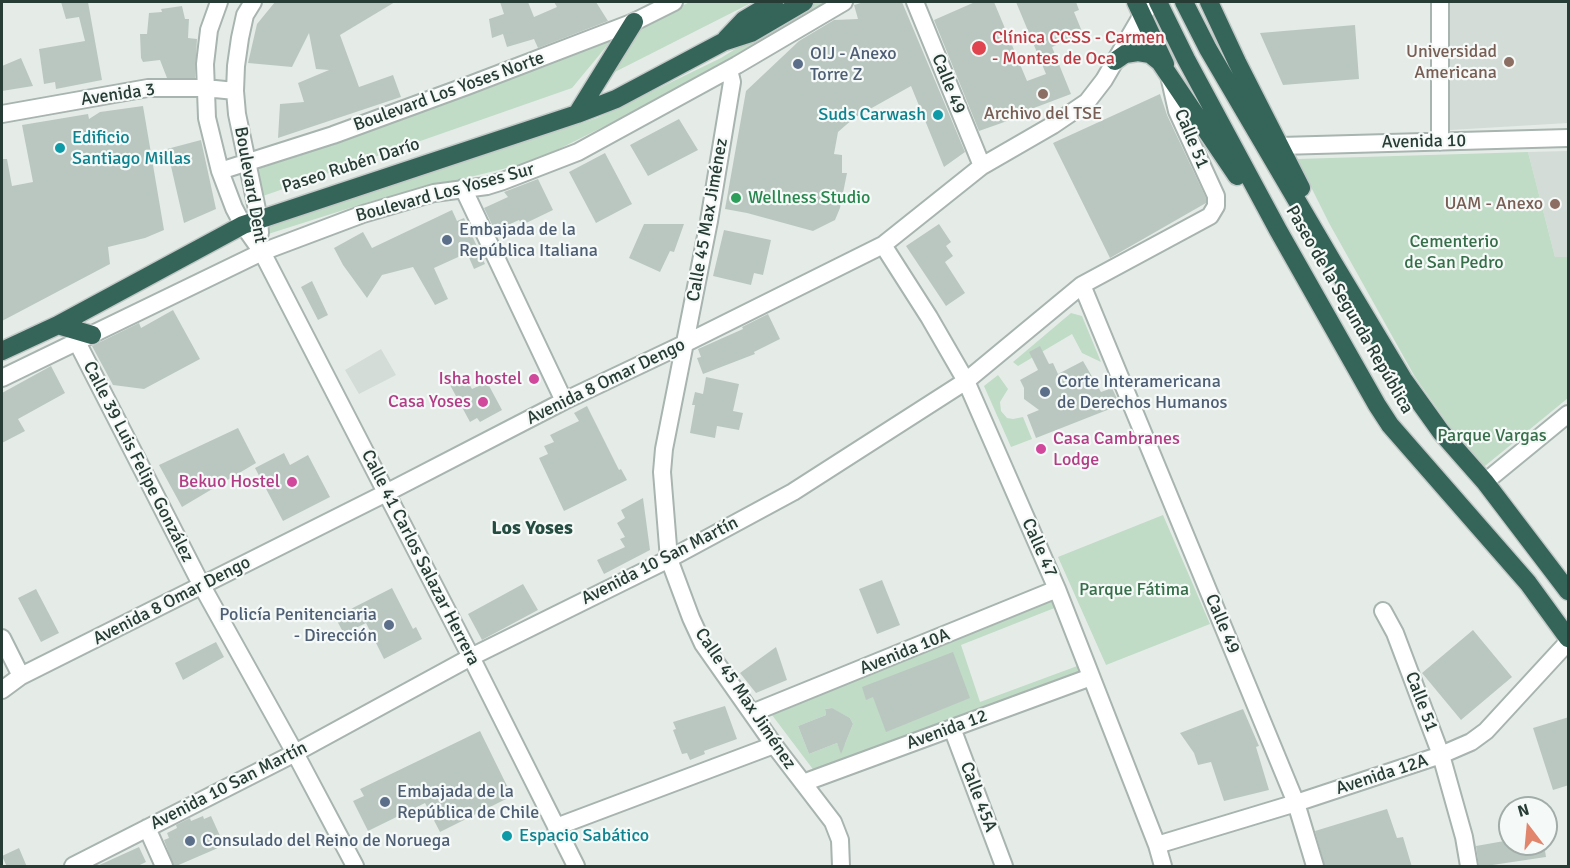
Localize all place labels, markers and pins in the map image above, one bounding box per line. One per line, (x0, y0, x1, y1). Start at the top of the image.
place label: Clínica CCSS - Carmen - Montes de Oca (992, 27, 1165, 70)
marker: Clínica CCSS - Carmen - Montes de Oca (970, 39, 988, 57)
place label: Universidad Americana (1406, 41, 1497, 84)
place label: OIJ - Anexo Torre Z (810, 43, 897, 86)
marker: Universidad Americana (1502, 55, 1516, 69)
marker: OIJ - Anexo Torre Z (791, 57, 805, 71)
marker: Archivo del TSE (1036, 87, 1050, 101)
place label: Archivo del TSE (984, 103, 1102, 125)
place label: Suds Carwash (818, 104, 926, 126)
marker: Suds Carwash (931, 108, 945, 122)
place label: Edificio Santiago Millas (72, 127, 191, 170)
marker: Edificio Santiago Millas (53, 141, 67, 155)
place label: Wellness Studio (748, 187, 870, 209)
marker: Wellness Studio (729, 191, 743, 205)
place label: UAM - Anexo (1444, 193, 1543, 215)
marker: UAM - Anexo (1548, 197, 1562, 211)
place label: Embajada de la República Italiana (459, 219, 598, 262)
marker: Embajada de la República Italiana (440, 233, 454, 247)
place label: Isha hostel (438, 368, 522, 390)
place label: Corte Interamericana de Derechos Humanos (1057, 371, 1227, 413)
marker: Isha hostel (527, 372, 541, 386)
marker: Corte Interamericana de Derechos Humanos (1038, 385, 1052, 399)
place label: Casa Yoses (388, 391, 471, 413)
marker: Casa Yoses (476, 395, 490, 409)
place label: Casa Cambranes Lodge (1053, 428, 1180, 470)
marker: Casa Cambranes Lodge (1034, 442, 1048, 456)
place label: Bekuo Hostel (178, 471, 280, 493)
marker: Bekuo Hostel (285, 475, 299, 489)
place label: Policía Penitenciaria - Dirección (219, 604, 377, 646)
marker: Policía Penitenciaria - Dirección (382, 618, 396, 632)
place label: Embajada de la República de Chile (397, 781, 539, 824)
marker: Embajada de la República de Chile (378, 795, 392, 809)
place label: Espacio Sabático (519, 825, 649, 847)
marker: Espacio Sabático (500, 829, 514, 843)
place label: Consulado del Reino de Noruega (202, 830, 450, 852)
marker: Consulado del Reino de Noruega (183, 834, 197, 848)

